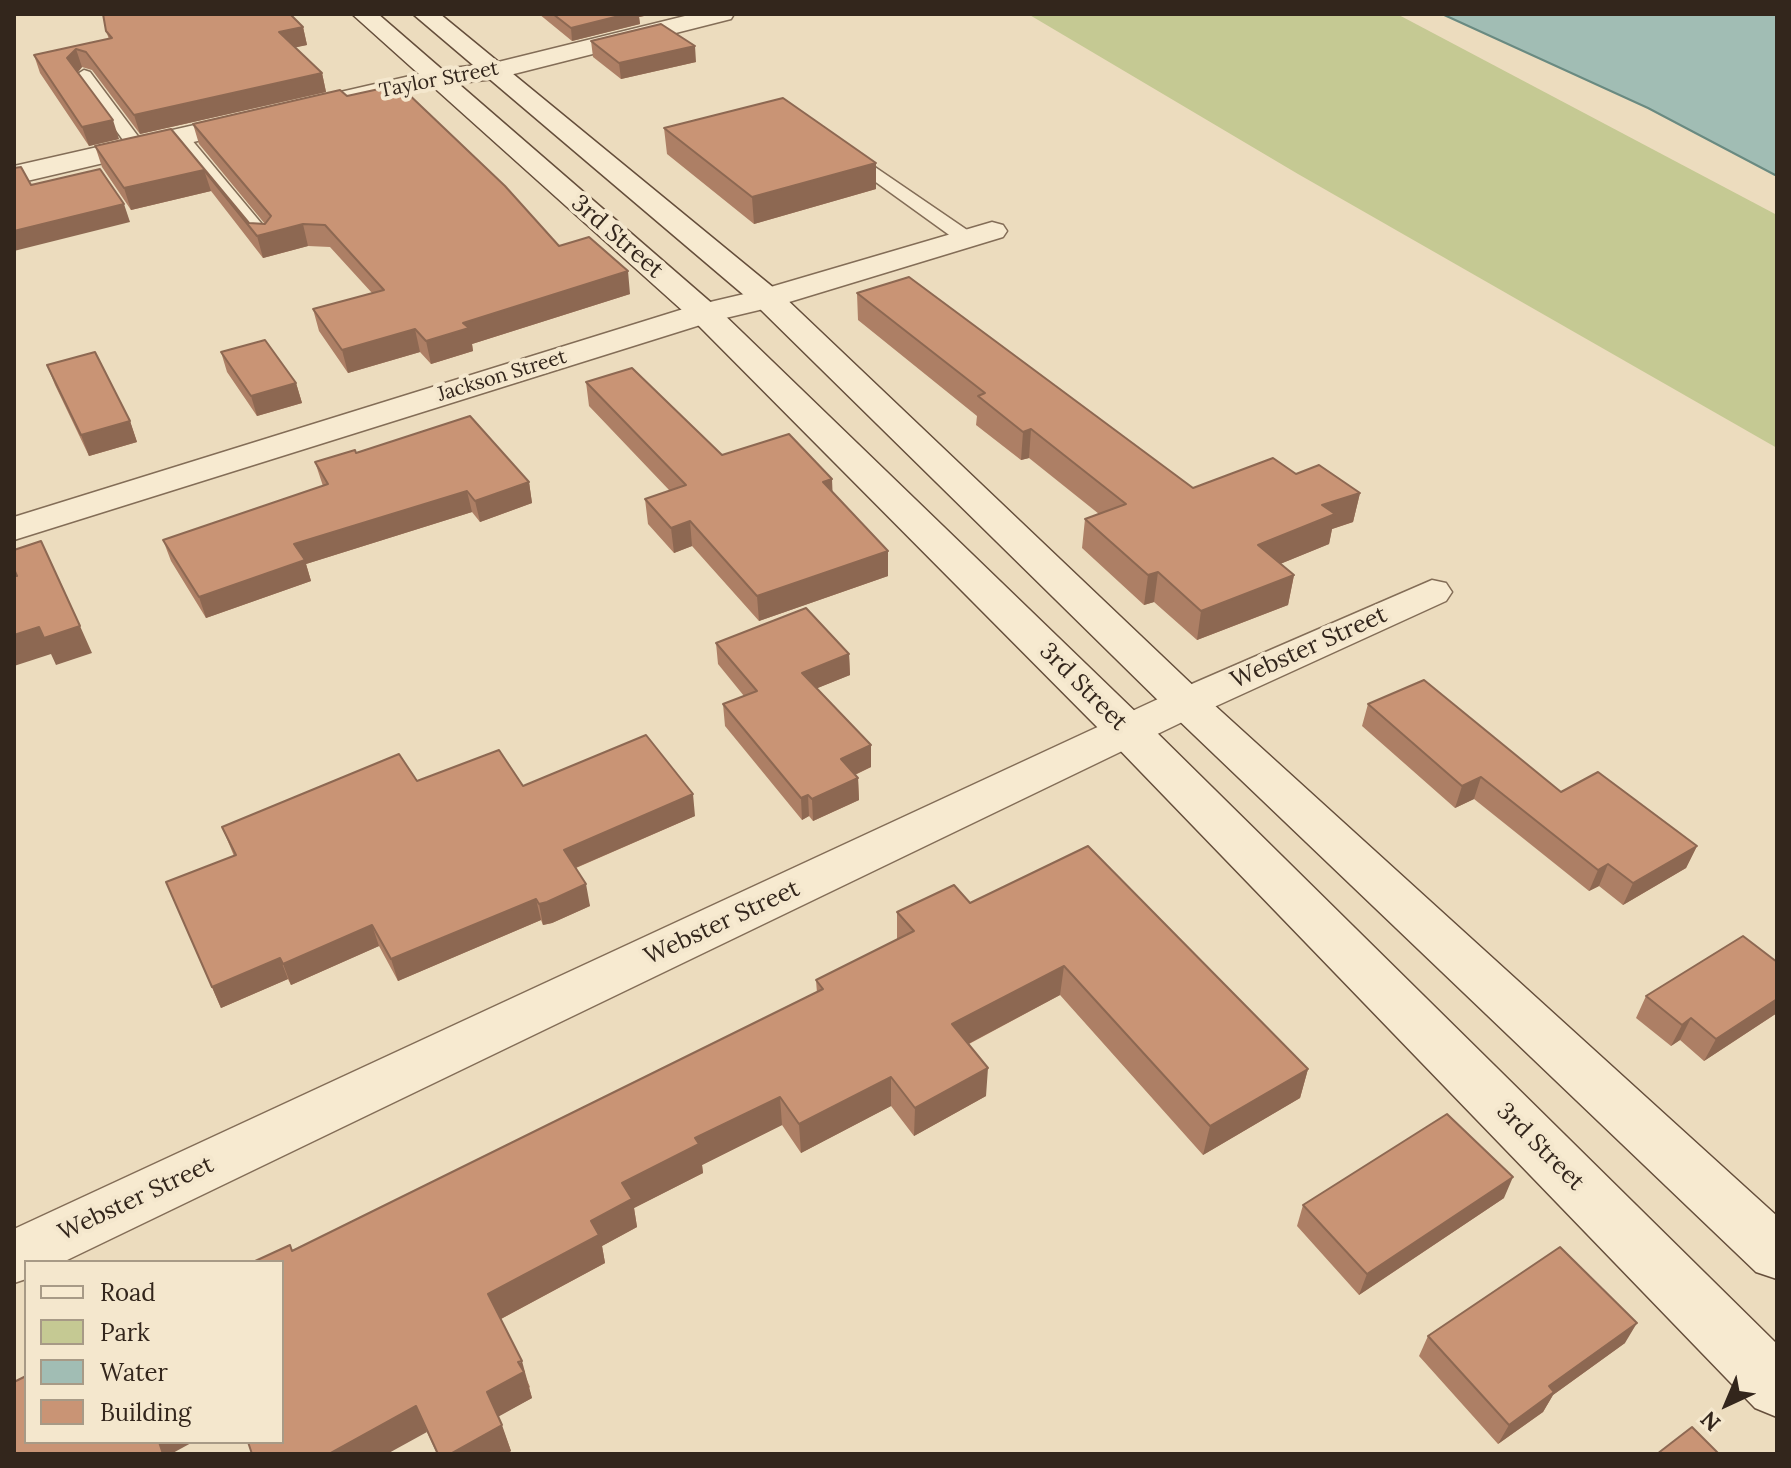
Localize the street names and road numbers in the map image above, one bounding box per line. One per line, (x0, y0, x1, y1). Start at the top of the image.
street label: Taylor Street (377, 57, 501, 103)
street label: 3rd Street (565, 189, 669, 285)
street label: Jackson Street (434, 345, 570, 407)
street label: Webster Street (1226, 601, 1392, 695)
street label: 3rd Street (1033, 637, 1133, 737)
street label: Webster Street (640, 874, 804, 972)
street label: 3rd Street (1490, 1097, 1590, 1197)
street label: Webster Street (54, 1150, 218, 1248)

